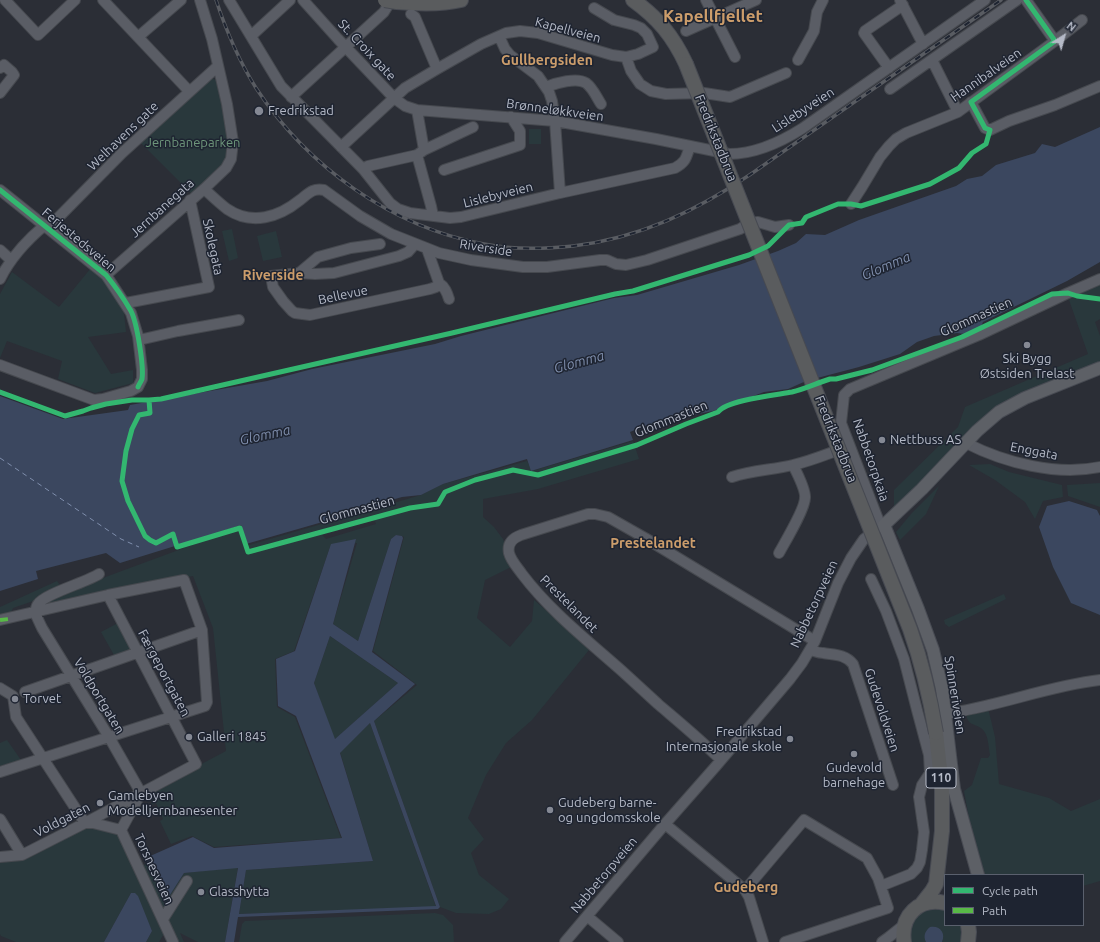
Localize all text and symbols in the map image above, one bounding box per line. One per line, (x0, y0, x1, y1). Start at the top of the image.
district label: Kapellfjellet (663, 6, 763, 26)
street label: Kapellveien (533, 14, 603, 46)
street label: St. Croix gate (335, 16, 399, 84)
north arrow (1044, 16, 1084, 56)
text: N (1064, 19, 1078, 34)
street label: Hannibalveien (948, 45, 1024, 105)
district label: Gullbergsiden (501, 52, 593, 68)
street label: Lislebyveien (769, 84, 837, 136)
street label: Fredrikstadbrua (691, 92, 741, 184)
street label: Brønneløkkveien (505, 95, 605, 125)
street label: Welhavens gate (84, 98, 162, 174)
place label: Fredrikstad (268, 103, 334, 119)
marker: Fredrikstad (253, 105, 265, 117)
park label: Jernbaneparken (146, 135, 240, 151)
street label: Jernbanegata (127, 175, 197, 241)
street label: Lislebyveien (462, 179, 534, 211)
street label: Ferjestedsveien (39, 205, 119, 275)
street label: Skolegata (199, 217, 227, 277)
street label: Riverside (458, 236, 514, 260)
water label: Glomma (859, 248, 913, 284)
district label: Riverside (242, 267, 304, 283)
street label: Bellevue (317, 282, 369, 308)
street label: Glommastien (938, 294, 1014, 340)
marker: Ski Bygg Østsiden Trelast (1022, 340, 1032, 350)
water label: Glomma (552, 347, 606, 377)
place label: Ski Bygg Østsiden Trelast (980, 351, 1074, 382)
street label: Fredrikstadbrua (811, 393, 861, 485)
street label: Glommastien (632, 397, 710, 441)
street label: Nabbetorpkaia (850, 416, 892, 504)
water label: Glomma (238, 421, 292, 449)
place label: Nettbuss AS (890, 432, 961, 448)
marker: Nettbuss AS (877, 435, 887, 445)
street label: Enggata (1009, 439, 1059, 463)
street label: Glommastien (318, 492, 396, 528)
district label: Prestelandet (610, 535, 696, 551)
street label: Nabbetorpveien (787, 558, 841, 650)
street label: Prestelandet (537, 572, 601, 636)
street label: Færgeportgaten (135, 627, 193, 719)
street label: Voldportgaten (70, 655, 128, 737)
street label: Spinneriveien (941, 655, 969, 735)
street label: Gudevoldveien (861, 666, 903, 754)
place label: Torvet (23, 691, 61, 707)
marker: Torvet (10, 694, 20, 704)
place label: Fredrikstad Internasjonale skole (666, 724, 782, 755)
place label: Galleri 1845 (197, 729, 267, 745)
marker: Galleri 1845 (184, 732, 194, 742)
marker: Fredrikstad Internasjonale skole (785, 734, 795, 744)
marker: Gudevold barnehage (849, 749, 859, 759)
place label: Gudevold barnehage (823, 760, 885, 791)
road number: 110 (926, 768, 956, 788)
place label: Gamlebyen Modelljernbanesenter (108, 788, 237, 819)
place label: Gudeberg barne- og ungdomsskole (558, 795, 661, 826)
marker: Gamlebyen Modelljernbanesenter (95, 798, 105, 808)
street label: Voldgaten (32, 799, 92, 841)
marker: Gudeberg barne- og ungdomsskole (545, 805, 555, 815)
street label: Torsnesveien (131, 831, 177, 907)
street label: Nabbetorpveien (568, 834, 640, 916)
legend (944, 874, 1084, 926)
district label: Gudeberg (714, 879, 778, 895)
place label: Glasshytta (209, 884, 269, 900)
text: Cycle path (982, 884, 1038, 897)
marker: Glasshytta (196, 887, 206, 897)
text: Path (982, 904, 1007, 917)

